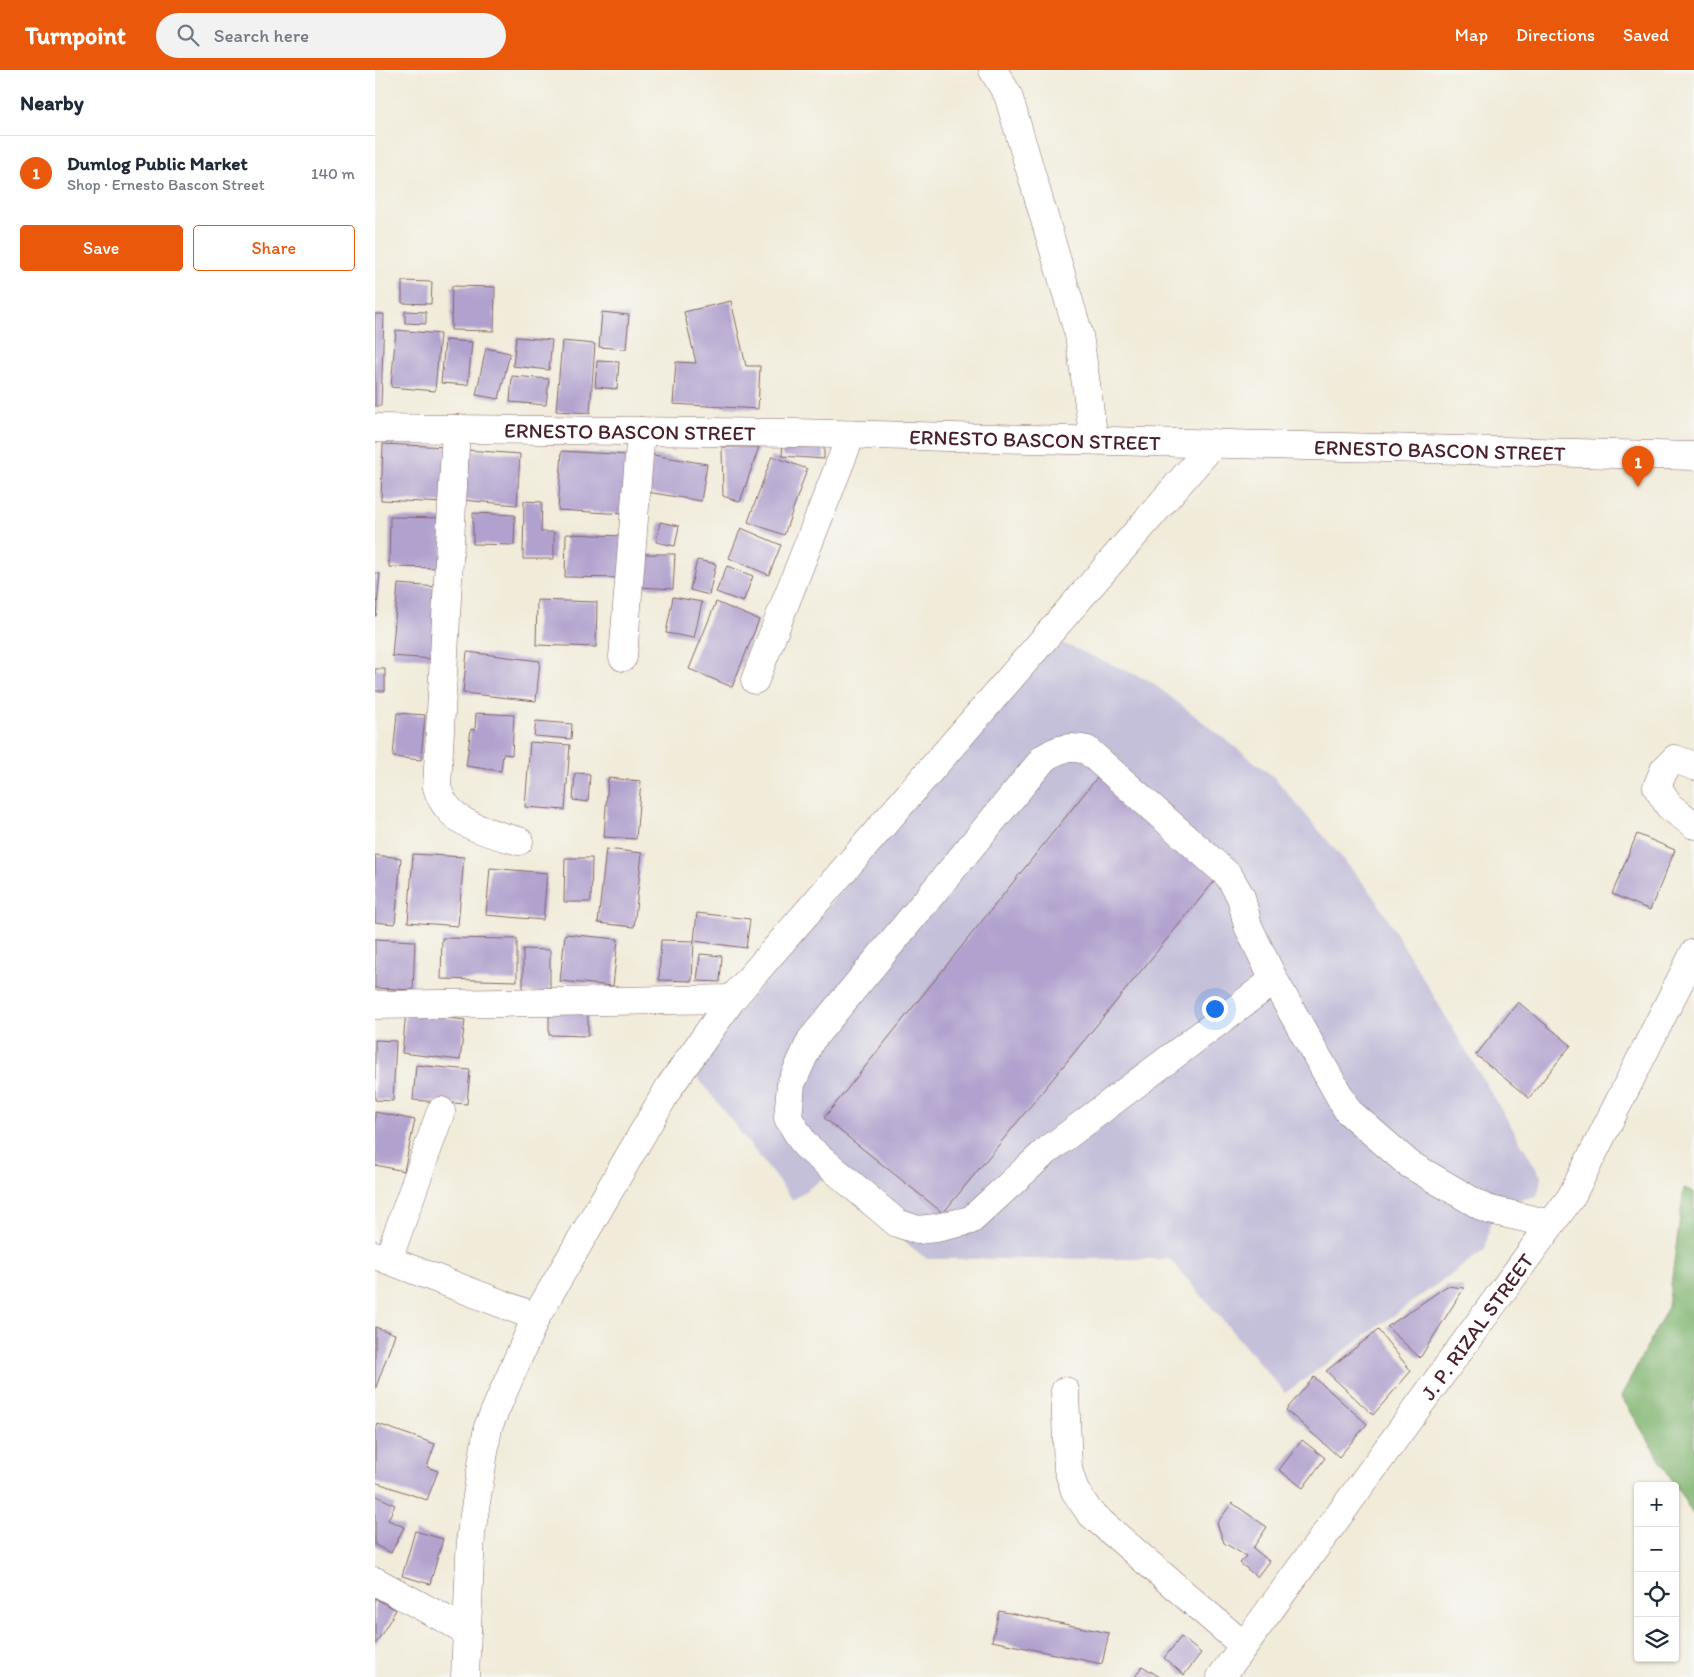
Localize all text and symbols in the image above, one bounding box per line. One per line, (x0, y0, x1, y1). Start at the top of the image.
search box (156, 13, 506, 58)
text: Turnpoint (25, 21, 126, 50)
icon: search (174, 21, 202, 49)
text: Search here (214, 24, 309, 47)
text: Map (1455, 24, 1488, 46)
text: Directions (1516, 24, 1595, 46)
text: Saved (1623, 24, 1669, 46)
text: Nearby (20, 90, 84, 115)
text: Dumlog Public Market (67, 152, 248, 175)
text: 1 (32, 164, 40, 183)
text: 140 m (311, 164, 355, 183)
text: Shop · Ernesto Bascon Street (67, 175, 265, 194)
button: Save (20, 225, 183, 271)
button: Share (193, 225, 355, 271)
street label: ERNESTO BASCON STREET (504, 417, 756, 445)
street label: ERNESTO BASCON STREET (909, 423, 1161, 455)
street label: ERNESTO BASCON STREET (1314, 434, 1566, 465)
pin: 1 (1622, 446, 1654, 487)
your location (1202, 996, 1228, 1022)
street label: J. P. RIZAL STREET (1415, 1248, 1539, 1405)
map controls (1634, 1482, 1679, 1662)
button: + (1634, 1482, 1679, 1527)
button: − (1634, 1527, 1679, 1572)
button: locate (1634, 1572, 1679, 1617)
button: layers (1634, 1617, 1679, 1662)

